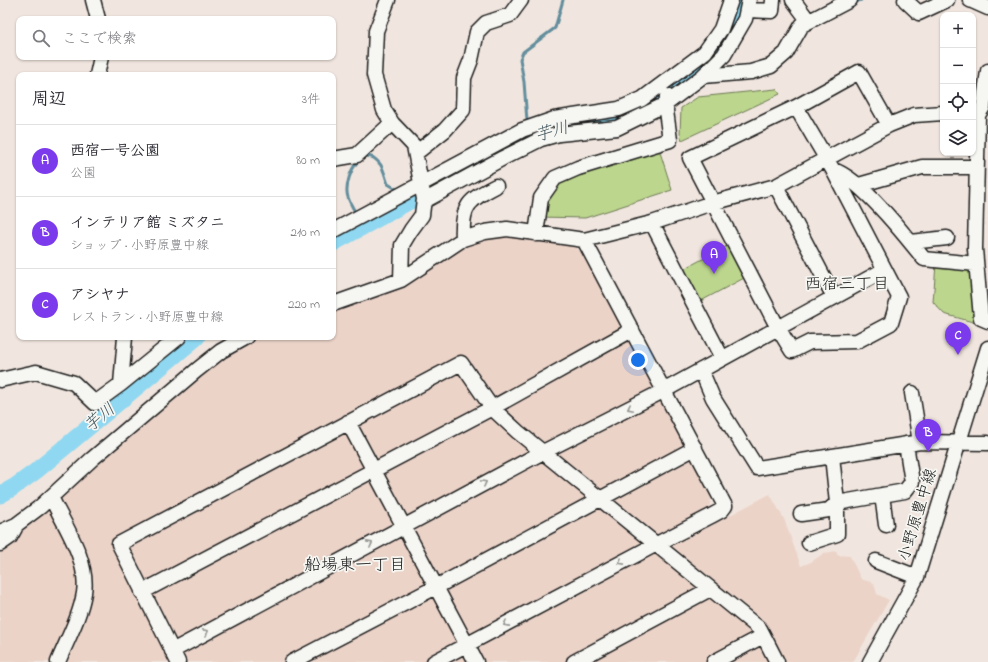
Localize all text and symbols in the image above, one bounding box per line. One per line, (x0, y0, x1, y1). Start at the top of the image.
map controls (940, 12, 976, 156)
button: + (940, 12, 976, 48)
search box (16, 16, 336, 60)
icon: search (30, 27, 52, 49)
text: ここで検索 (62, 28, 137, 50)
button: − (940, 48, 976, 84)
button: locate (940, 84, 976, 120)
text: 周辺 (32, 87, 66, 112)
text: 3件 (302, 90, 320, 109)
water label: 芋川 (532, 116, 572, 148)
button: layers (940, 120, 976, 156)
text: 西宿一号公園 (70, 140, 160, 162)
text: A (41, 151, 49, 170)
text: 80 m (296, 151, 320, 170)
text: 公園 (70, 164, 96, 183)
text: インテリア館 ミズタニ (70, 212, 225, 234)
text: B (41, 223, 49, 242)
text: 210 m (290, 223, 320, 242)
text: ショップ · 小野原豊中線 (70, 236, 209, 255)
pin: A (701, 241, 727, 274)
district label: 西宿三丁目 (805, 272, 890, 297)
text: アシヤナ (70, 284, 130, 306)
text: C (41, 295, 49, 314)
text: 220 m (288, 295, 320, 314)
text: レストラン · 小野原豊中線 (70, 308, 223, 327)
pin: C (945, 322, 971, 355)
your location (628, 350, 648, 370)
water label: 芋川 (79, 397, 121, 439)
one-way arrow (627, 403, 634, 410)
pin: B (915, 419, 941, 452)
street label: 小野原豊中線 (892, 466, 944, 564)
one-way arrow (480, 480, 488, 488)
one-way arrow (366, 542, 373, 549)
district label: 船場東一丁目 (304, 553, 406, 578)
one-way arrow (618, 558, 625, 565)
one-way arrow (503, 619, 511, 626)
one-way arrow (202, 630, 209, 637)

